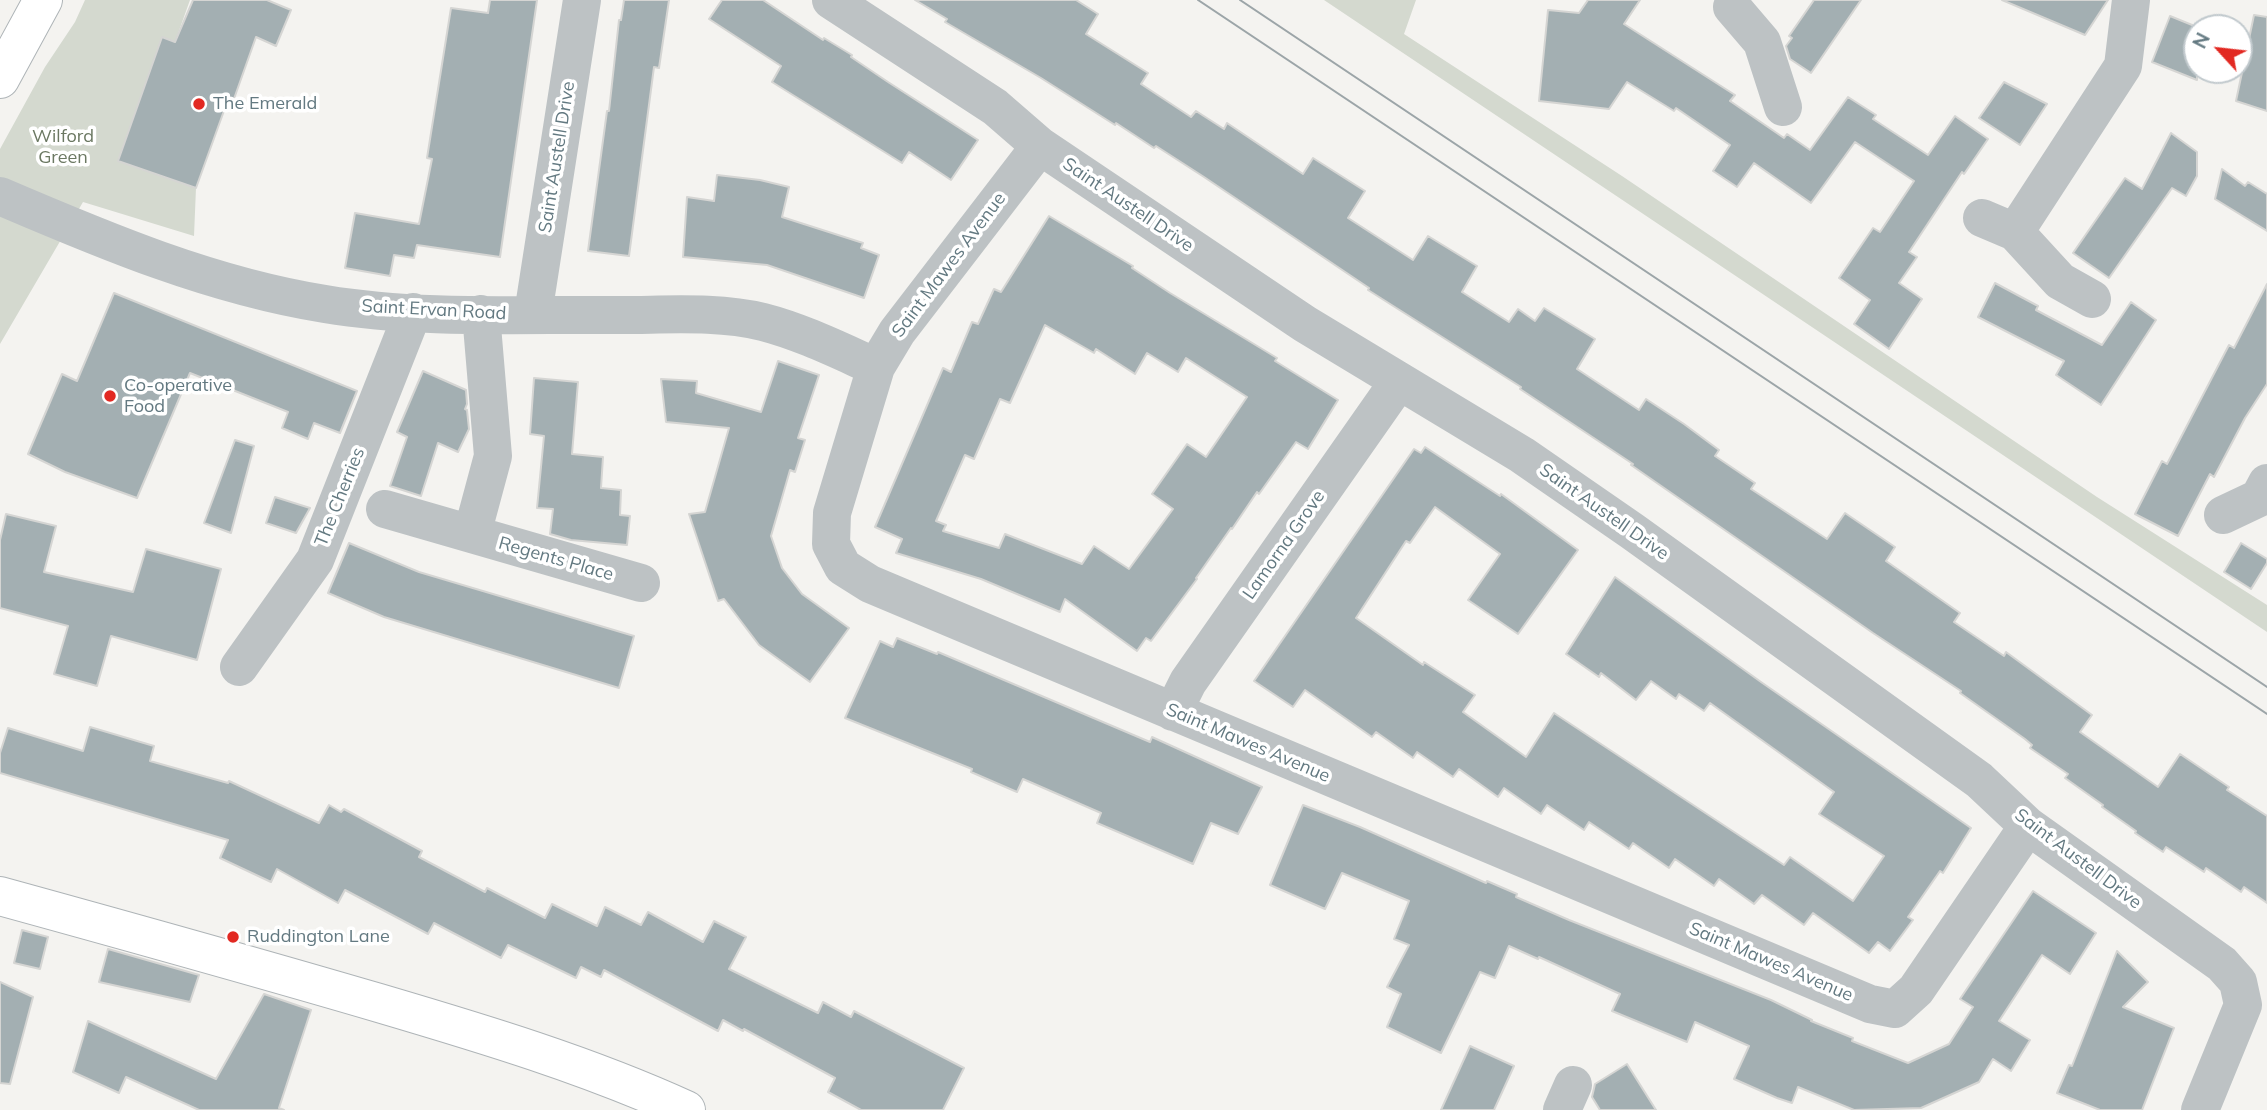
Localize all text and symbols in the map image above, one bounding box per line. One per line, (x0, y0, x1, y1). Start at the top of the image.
north arrow (2183, 14, 2253, 84)
text: N (2187, 29, 2215, 52)
street label: Saint Austell Drive (534, 80, 580, 234)
place label: The Emerald (213, 93, 317, 115)
marker: The Emerald (191, 96, 207, 112)
park label: Wilford Green (32, 126, 94, 168)
street label: Saint Austell Drive (1059, 153, 1197, 257)
street label: Saint Mawes Avenue (888, 188, 1010, 342)
street label: Saint Ervan Road (361, 295, 507, 325)
place label: Co-operative Food (124, 375, 232, 418)
marker: Co-operative Food (102, 388, 118, 404)
street label: The Cherries (310, 444, 370, 550)
street label: Saint Austell Drive (1535, 459, 1673, 565)
street label: Lamorna Grove (1238, 486, 1330, 604)
street label: Regents Place (496, 532, 616, 586)
street label: Saint Mawes Avenue (1163, 699, 1333, 787)
street label: Saint Austell Drive (2010, 804, 2146, 914)
street label: Saint Mawes Avenue (1686, 918, 1856, 1006)
place label: Ruddington Lane (247, 926, 390, 948)
marker: Ruddington Lane (225, 929, 241, 945)

